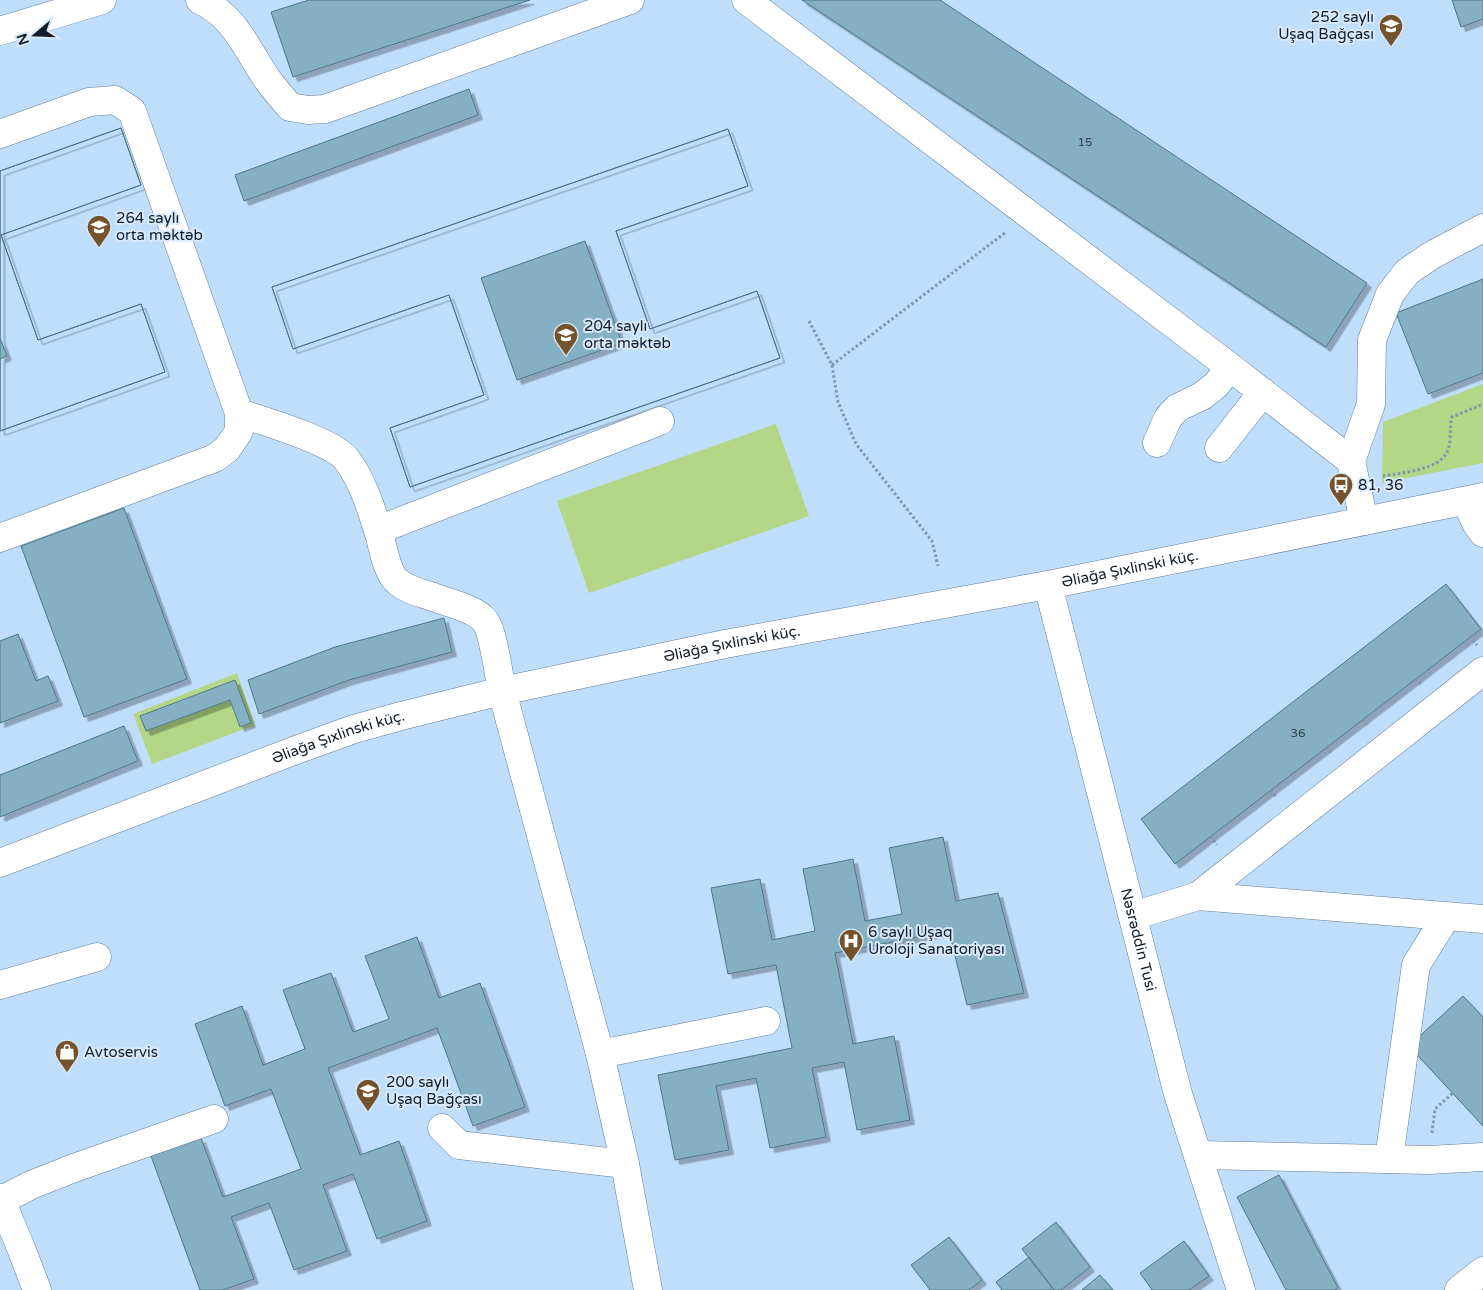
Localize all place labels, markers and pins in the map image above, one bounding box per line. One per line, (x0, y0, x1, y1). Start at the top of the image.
place label: 252 saylı Uşaq Bağçası (1278, 8, 1374, 43)
school or university icon: 252 saylı Uşaq Bağçası (1378, 13, 1404, 47)
place label: 264 saylı orta məktəb (116, 209, 203, 244)
school or university icon: 264 saylı orta məktəb (86, 214, 112, 248)
place label: 204 saylı orta məktəb (584, 317, 671, 352)
school or university icon: 204 saylı orta məktəb (553, 322, 579, 356)
bus stop icon: 81, 36 (1328, 472, 1354, 506)
place label: 81, 36 (1358, 476, 1403, 494)
place label: 6 saylı Uşaq Uroloji Sanatoriyası (868, 923, 1005, 958)
hospital icon: 6 saylı Uşaq Uroloji Sanatoriyası (838, 928, 864, 962)
shop icon: Avtoservis (54, 1039, 80, 1073)
place label: Avtoservis (84, 1043, 158, 1061)
place label: 200 saylı Uşaq Bağçası (386, 1073, 482, 1108)
school or university icon: 200 saylı Uşaq Bağçası (355, 1078, 381, 1112)

